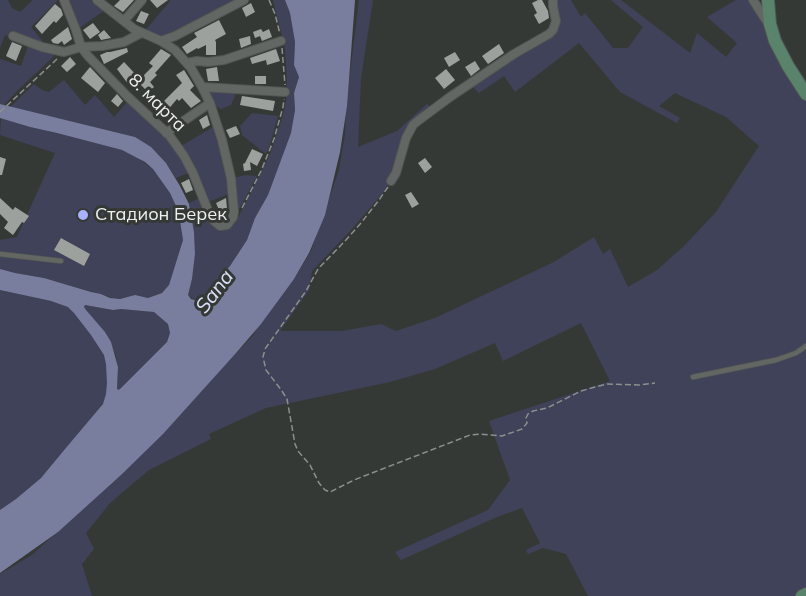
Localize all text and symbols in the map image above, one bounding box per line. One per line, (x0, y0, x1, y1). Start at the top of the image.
street label: 8. марта (124, 70, 190, 136)
place label: Стадион Берек (95, 204, 227, 226)
marker: Стадион Берек (76, 208, 90, 222)
water label: Sana (191, 266, 239, 318)

